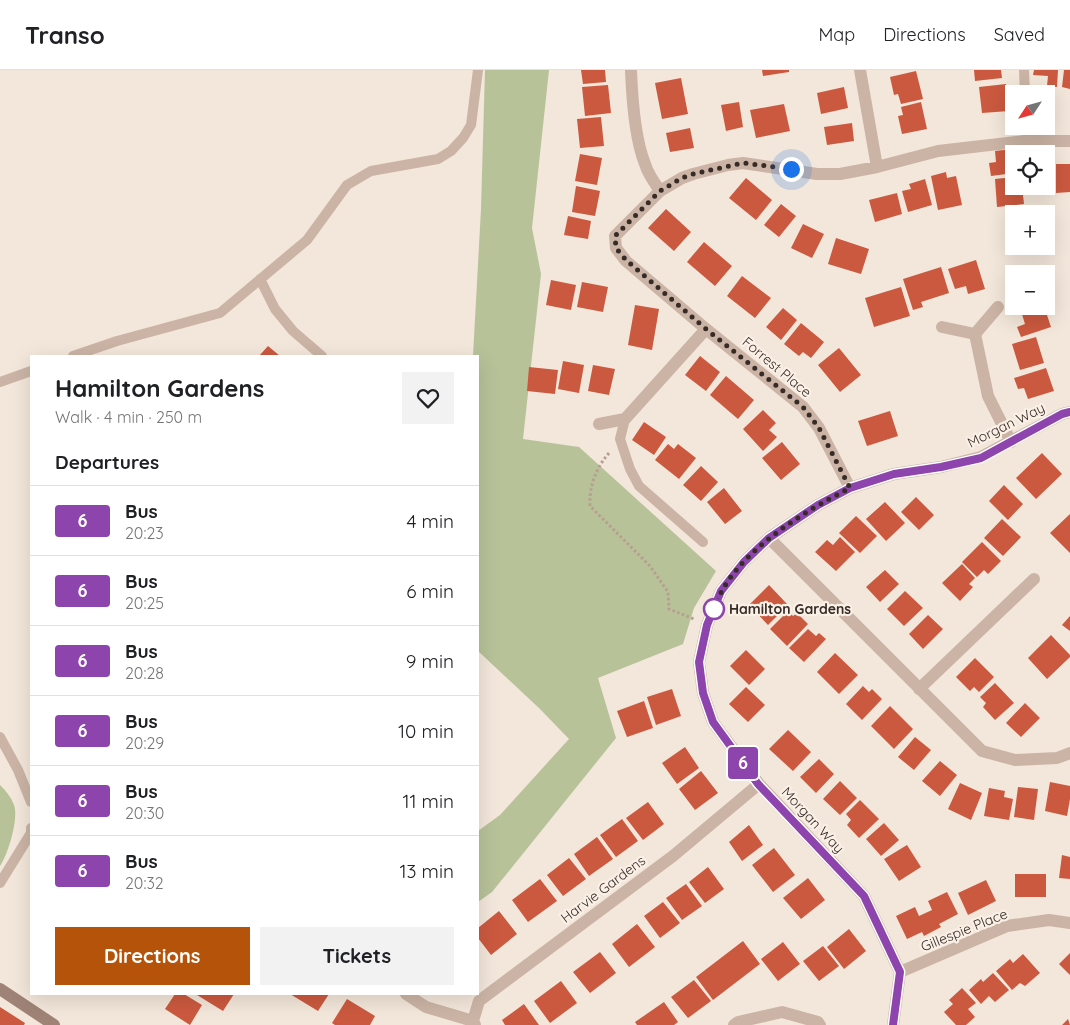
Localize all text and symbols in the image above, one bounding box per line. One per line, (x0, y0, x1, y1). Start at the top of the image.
text: Transo (25, 20, 105, 50)
text: Map (818, 23, 855, 46)
text: Directions (883, 23, 966, 46)
text: Saved (994, 23, 1045, 46)
north arrow (1005, 85, 1055, 135)
map controls (1005, 85, 1055, 315)
button: locate (1005, 145, 1055, 195)
your location (779, 157, 804, 182)
button: + (1005, 205, 1055, 255)
button: − (1005, 265, 1055, 315)
street label: Forrest Place (739, 333, 815, 401)
button: heart (402, 372, 454, 424)
text: Hamilton Gardens (55, 373, 264, 403)
street label: Morgan Way (964, 398, 1048, 452)
text: Walk · 4 min · 250 m (55, 407, 202, 427)
text: Departures (55, 450, 159, 474)
text: Bus (125, 499, 158, 523)
text: 6 (78, 509, 87, 532)
text: 4 min (406, 509, 454, 533)
text: 20:23 (125, 523, 164, 543)
text: Bus (125, 569, 158, 593)
text: 6 (78, 579, 87, 602)
text: 6 min (406, 579, 454, 603)
text: 20:25 (125, 593, 164, 613)
marker: Hamilton Gardens (703, 598, 725, 620)
place label: Hamilton Gardens (729, 600, 851, 618)
text: Bus (125, 639, 158, 663)
text: 6 (78, 649, 87, 672)
text: 9 min (406, 649, 454, 673)
text: 20:28 (125, 663, 164, 683)
text: Bus (125, 709, 158, 733)
text: 6 (78, 719, 87, 742)
text: 10 min (398, 719, 454, 743)
text: 20:29 (125, 733, 164, 753)
line badge: 6 (727, 747, 759, 779)
text: 6 (738, 751, 748, 774)
text: Bus (125, 779, 158, 803)
street label: Morgan Way (778, 783, 848, 857)
text: 6 (78, 789, 87, 812)
text: 11 min (402, 789, 454, 813)
text: 20:30 (125, 803, 164, 823)
text: Bus (125, 849, 158, 873)
street label: Harvie Gardens (557, 851, 649, 927)
text: 6 (78, 859, 87, 882)
text: 13 min (399, 859, 454, 883)
text: 20:32 (125, 873, 164, 893)
street label: Gillespie Place (918, 904, 1010, 956)
button: Directions (55, 927, 250, 985)
button: Tickets (260, 927, 454, 985)

